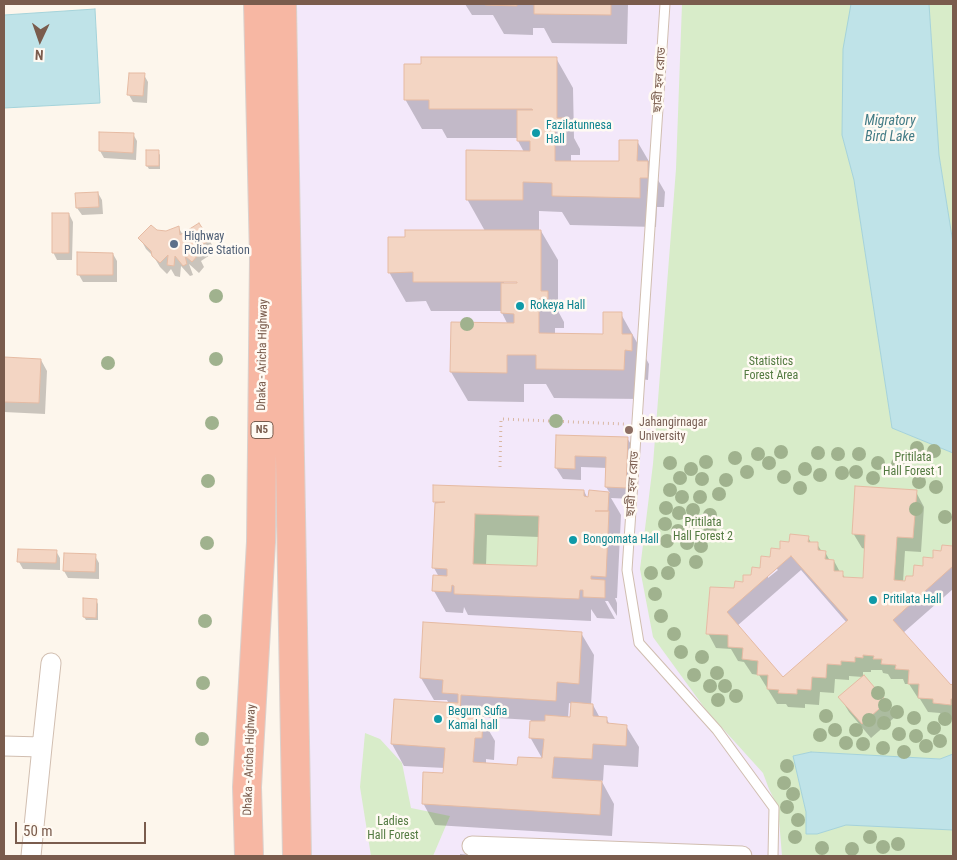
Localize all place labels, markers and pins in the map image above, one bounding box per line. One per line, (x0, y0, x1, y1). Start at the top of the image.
place label: Fazilatunnesa Hall (546, 119, 612, 147)
marker: Fazilatunnesa Hall (530, 127, 542, 139)
place label: Highway Police Station (184, 230, 250, 258)
marker: Highway Police Station (168, 238, 180, 250)
place label: Rokeya Hall (530, 299, 585, 313)
marker: Rokeya Hall (514, 300, 526, 312)
place label: Jahangirnagar University (639, 416, 707, 444)
marker: Jahangirnagar University (623, 424, 635, 436)
place label: Bongomata Hall (583, 533, 659, 547)
marker: Bongomata Hall (567, 534, 579, 546)
place label: Pritilata Hall (883, 593, 942, 607)
marker: Pritilata Hall (867, 594, 879, 606)
place label: Begum Sufia Kamal hall (448, 705, 507, 733)
marker: Begum Sufia Kamal hall (432, 713, 444, 725)

